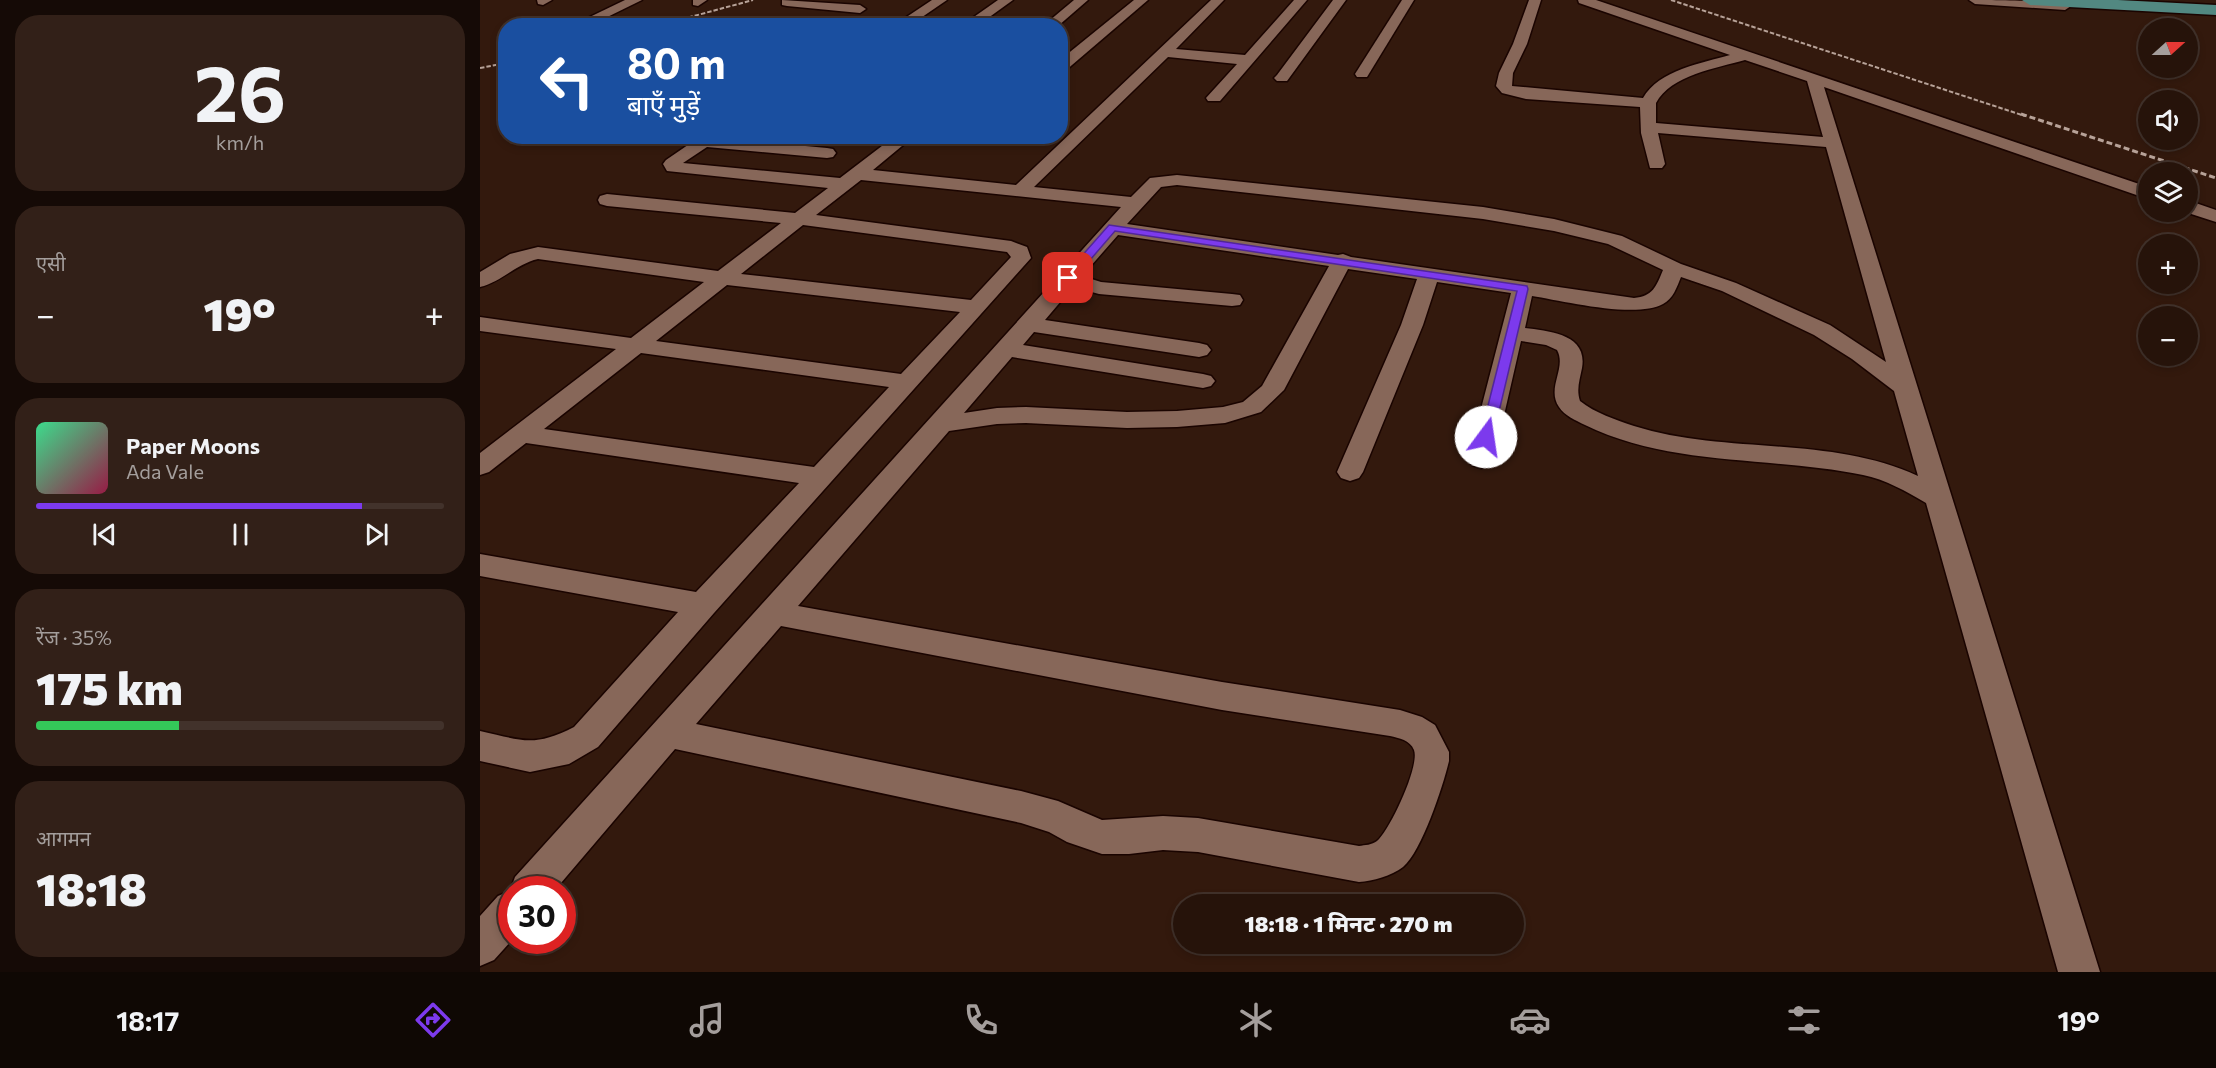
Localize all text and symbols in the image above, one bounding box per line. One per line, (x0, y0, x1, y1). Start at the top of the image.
north arrow (2138, 18, 2198, 78)
map controls (2138, 18, 2198, 366)
text: 80 m (627, 36, 726, 88)
icon: left (528, 42, 606, 120)
text: 26 (194, 43, 286, 138)
text: बाएँ मुड़ें (627, 88, 700, 121)
button: sound (2138, 90, 2198, 150)
text: km/h (216, 130, 264, 154)
button: layers (2138, 162, 2198, 222)
button: + (2138, 234, 2198, 294)
text: एसी (36, 251, 66, 275)
pin (1042, 252, 1093, 303)
icon: arrive (1051, 261, 1084, 294)
text: 19° (204, 285, 276, 340)
text: − (36, 293, 55, 334)
text: + (425, 293, 444, 334)
button: − (2138, 306, 2198, 366)
position arrow (1454, 405, 1518, 469)
text: Paper Moons (126, 432, 260, 459)
text: Ada Vale (126, 459, 204, 483)
icon: previous (88, 518, 121, 551)
icon: pause (224, 518, 257, 551)
icon: next (360, 518, 393, 551)
text: रेंज · 35% (36, 625, 112, 649)
text: 175 km (36, 659, 183, 714)
text: आगमन (36, 826, 91, 850)
text: 18:18 (36, 860, 147, 915)
speed limit sign: 30 (498, 876, 576, 954)
text: 18:18 · 1 मिनट · 270 m (1245, 910, 1452, 937)
icon: directions (412, 999, 454, 1041)
icon: music (686, 999, 728, 1041)
icon: phone (960, 999, 1002, 1041)
icon: climate (1235, 999, 1277, 1041)
icon: car (1509, 999, 1551, 1041)
icon: filters (1783, 999, 1825, 1041)
text: 18:17 (116, 1004, 179, 1037)
text: 19° (2057, 1004, 2100, 1037)

